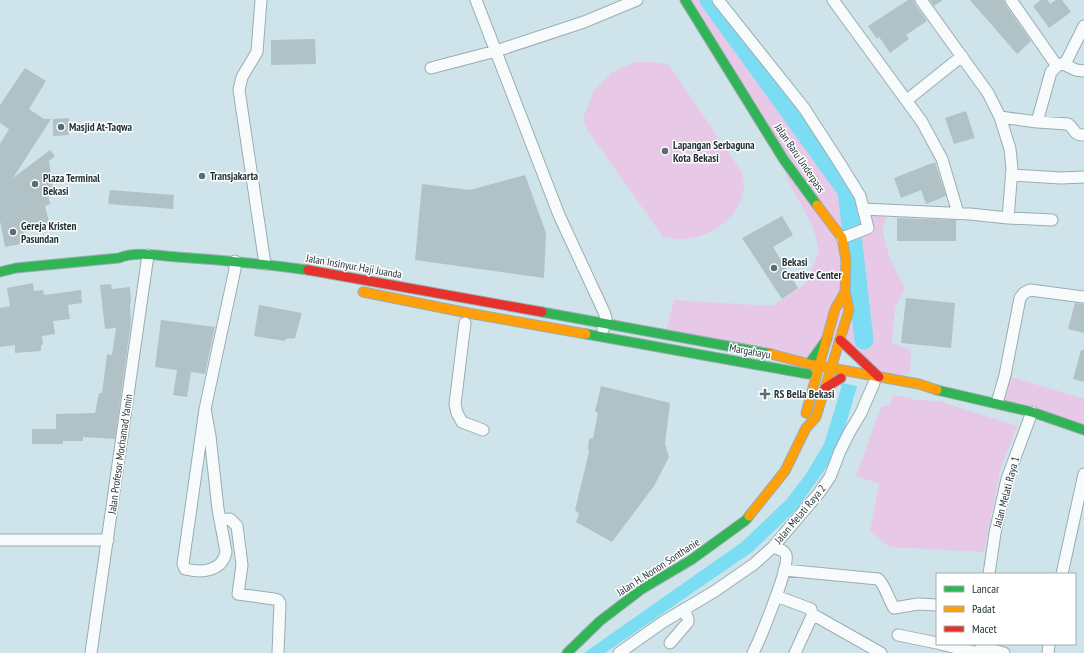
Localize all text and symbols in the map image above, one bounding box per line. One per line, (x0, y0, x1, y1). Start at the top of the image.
place label: Masjid At-Taqwa (69, 120, 133, 134)
street label: Jalan Baru Underpass (771, 120, 828, 195)
marker: Masjid At-Taqwa (56, 122, 66, 132)
place label: Lapangan Serbaguna Kota Bekasi (673, 138, 755, 165)
marker: Lapangan Serbaguna Kota Bekasi (660, 146, 670, 156)
place label: Transjakarta (210, 169, 259, 183)
place label: Plaza Terminal Bekasi (43, 171, 100, 198)
marker: Transjakarta (197, 171, 207, 181)
marker: Plaza Terminal Bekasi (30, 179, 40, 189)
place label: Gereja Kristen Pasundan (21, 219, 76, 246)
marker: Gereja Kristen Pasundan (8, 227, 18, 237)
street label: Jalan Insinyur Haji Juanda (304, 251, 403, 281)
place label: Bekasi Creative Center (782, 255, 843, 282)
marker: Bekasi Creative Center (769, 263, 779, 273)
street label: Margahayu (728, 340, 772, 362)
place label: RS Bella Bekasi (774, 387, 835, 401)
marker: RS Bella Bekasi (759, 388, 771, 400)
street label: Jalan Profesor Mochamad Yamin (105, 393, 135, 516)
street label: Jalan Melati Raya 1 (990, 455, 1022, 530)
street label: Jalan Melati Raya 2 (771, 482, 829, 547)
street label: Jalan H. Nonon Sonthanie (613, 535, 703, 600)
legend (936, 573, 1076, 645)
text: Lancar (972, 581, 1000, 596)
text: Padat (972, 601, 996, 616)
text: Macet (972, 621, 997, 636)

